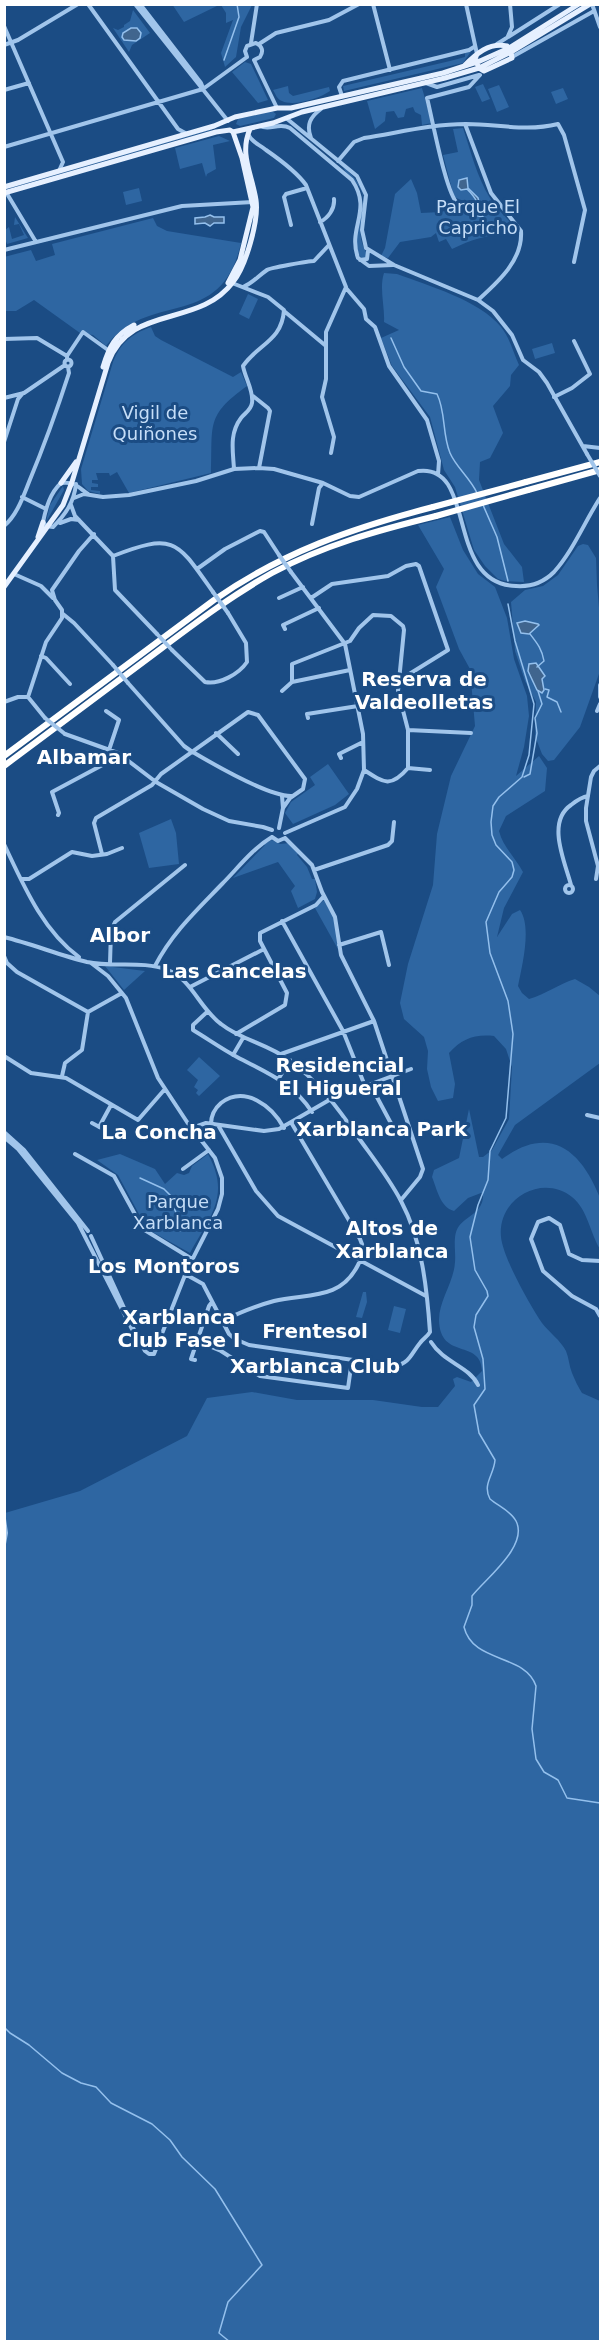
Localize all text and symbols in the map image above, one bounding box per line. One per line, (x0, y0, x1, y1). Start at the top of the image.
park label: Parque El Capricho (436, 196, 520, 238)
park label: Vigil de Quiñones (113, 402, 197, 444)
district label: Reserva de Valdeolletas (355, 667, 493, 714)
district label: Albamar (37, 745, 131, 769)
district label: Albor (90, 923, 150, 947)
district label: Las Cancelas (161, 959, 307, 983)
district label: Residencial El Higueral (276, 1053, 404, 1100)
district label: Xarblanca Park (297, 1117, 468, 1141)
district label: La Concha (101, 1120, 217, 1144)
park label: Parque Xarblanca (133, 1191, 223, 1233)
district label: Altos de Xarblanca (335, 1216, 449, 1263)
district label: Los Montoros (88, 1254, 240, 1278)
district label: Xarblanca Club Fase I (118, 1305, 240, 1352)
district label: Frentesol (262, 1319, 368, 1343)
district label: Xarblanca Club (230, 1354, 400, 1378)

